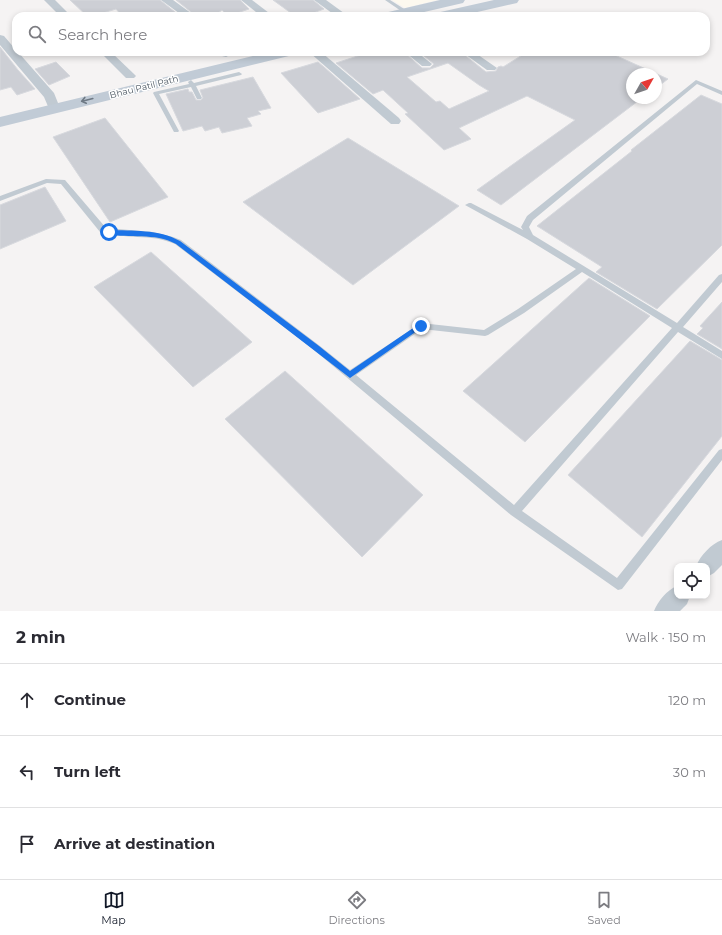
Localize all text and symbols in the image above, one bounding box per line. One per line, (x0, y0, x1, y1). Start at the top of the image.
search box (12, 12, 710, 56)
icon: search (26, 23, 48, 45)
text: Search here (58, 25, 147, 44)
north arrow (626, 68, 662, 104)
street label: Bhau Patil Path (108, 73, 179, 100)
one-way arrow (81, 97, 94, 105)
route start (100, 223, 118, 241)
route end (412, 317, 430, 335)
map controls (674, 563, 710, 599)
button: locate (674, 563, 710, 599)
text: 2 min (16, 627, 66, 647)
text: Walk · 150 m (625, 629, 706, 645)
icon: ahead (16, 689, 38, 711)
text: Continue (54, 690, 126, 709)
text: 120 m (668, 692, 706, 708)
icon: left (16, 761, 38, 783)
text: Turn left (54, 762, 121, 781)
text: 30 m (673, 764, 706, 780)
icon: arrive (16, 833, 38, 855)
text: Arrive at destination (54, 834, 215, 853)
tab: Map (101, 889, 126, 927)
tab: Directions (329, 889, 385, 927)
tab: Saved (588, 889, 621, 927)

